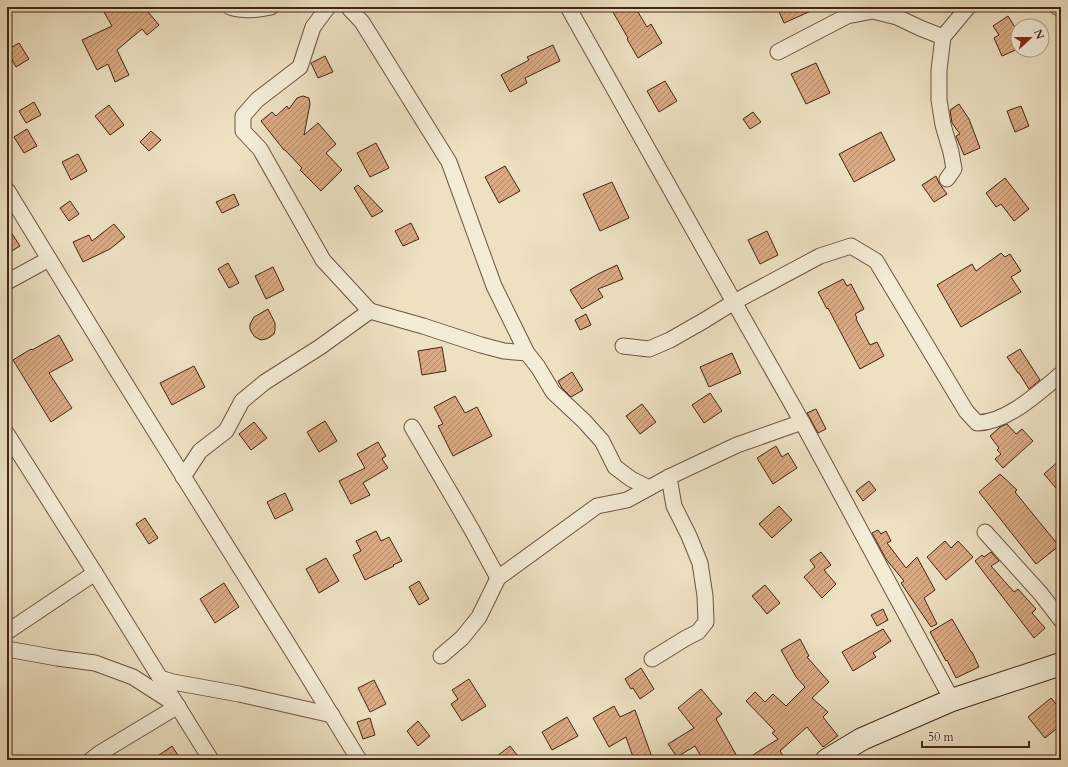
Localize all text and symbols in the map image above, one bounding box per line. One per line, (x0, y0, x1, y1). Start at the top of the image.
north arrow (1010, 18, 1050, 58)
text: N (1030, 27, 1048, 42)
scale bar (922, 723, 1029, 749)
text: 50 m (928, 729, 955, 745)

